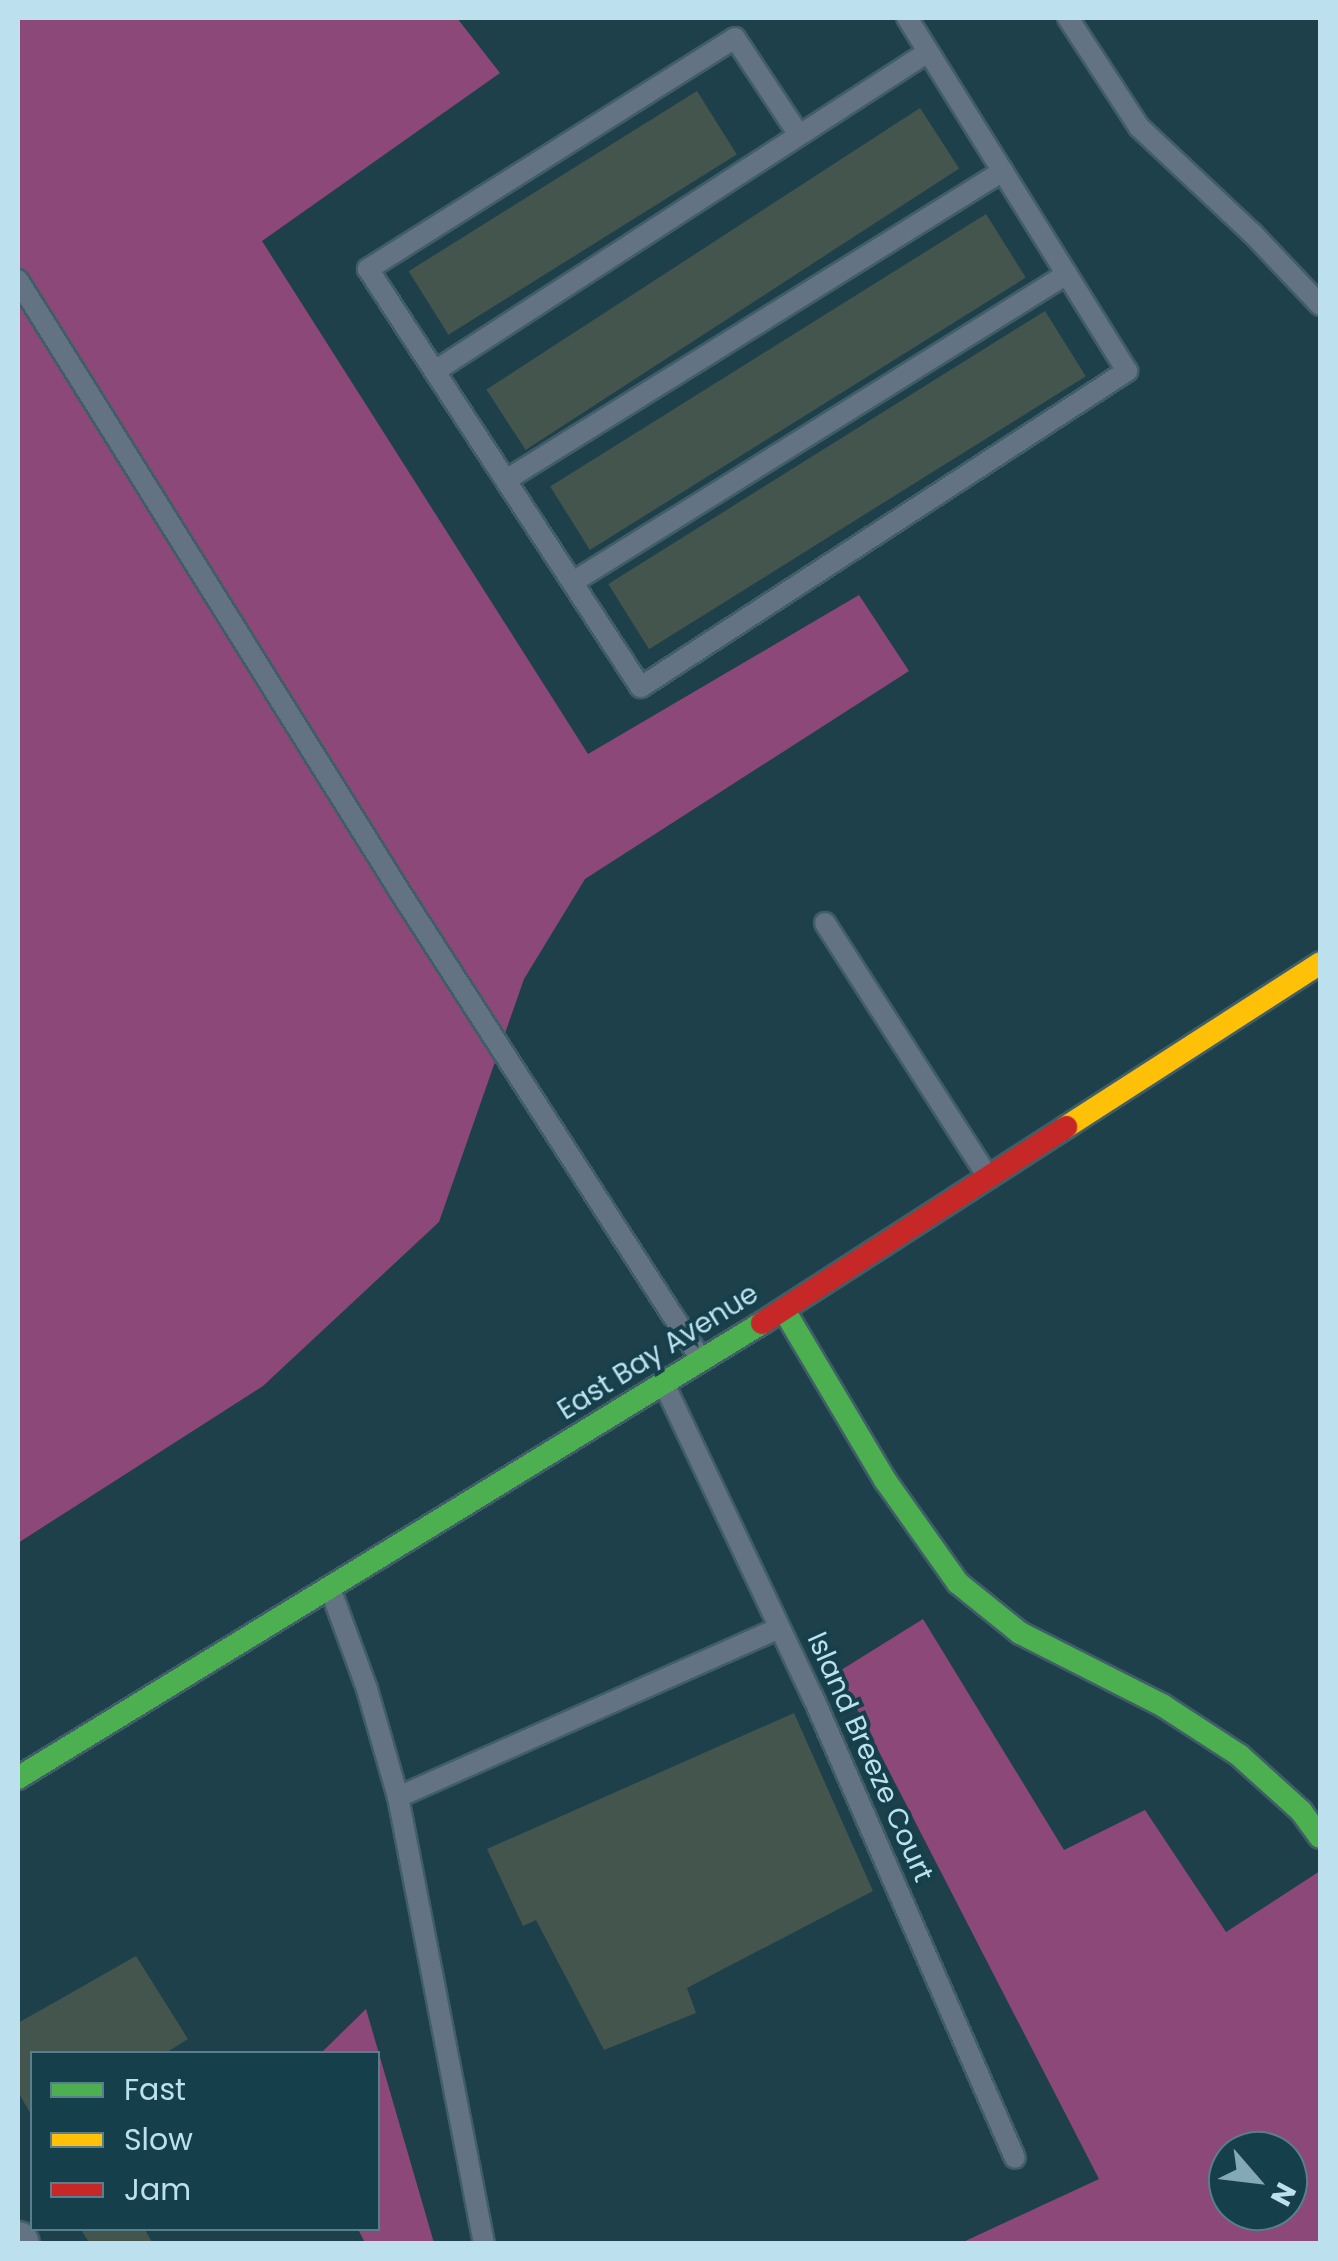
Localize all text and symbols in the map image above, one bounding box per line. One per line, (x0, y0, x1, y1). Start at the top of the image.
street label: East Bay Avenue (552, 1277, 764, 1427)
street label: Island Breeze Court (800, 1627, 940, 1887)
legend (30, 2051, 380, 2231)
text: Fast (124, 2068, 186, 2111)
text: Slow (124, 2118, 193, 2161)
north arrow (1208, 2131, 1308, 2231)
text: Jam (124, 2168, 191, 2211)
text: N (1261, 2176, 1305, 2213)

